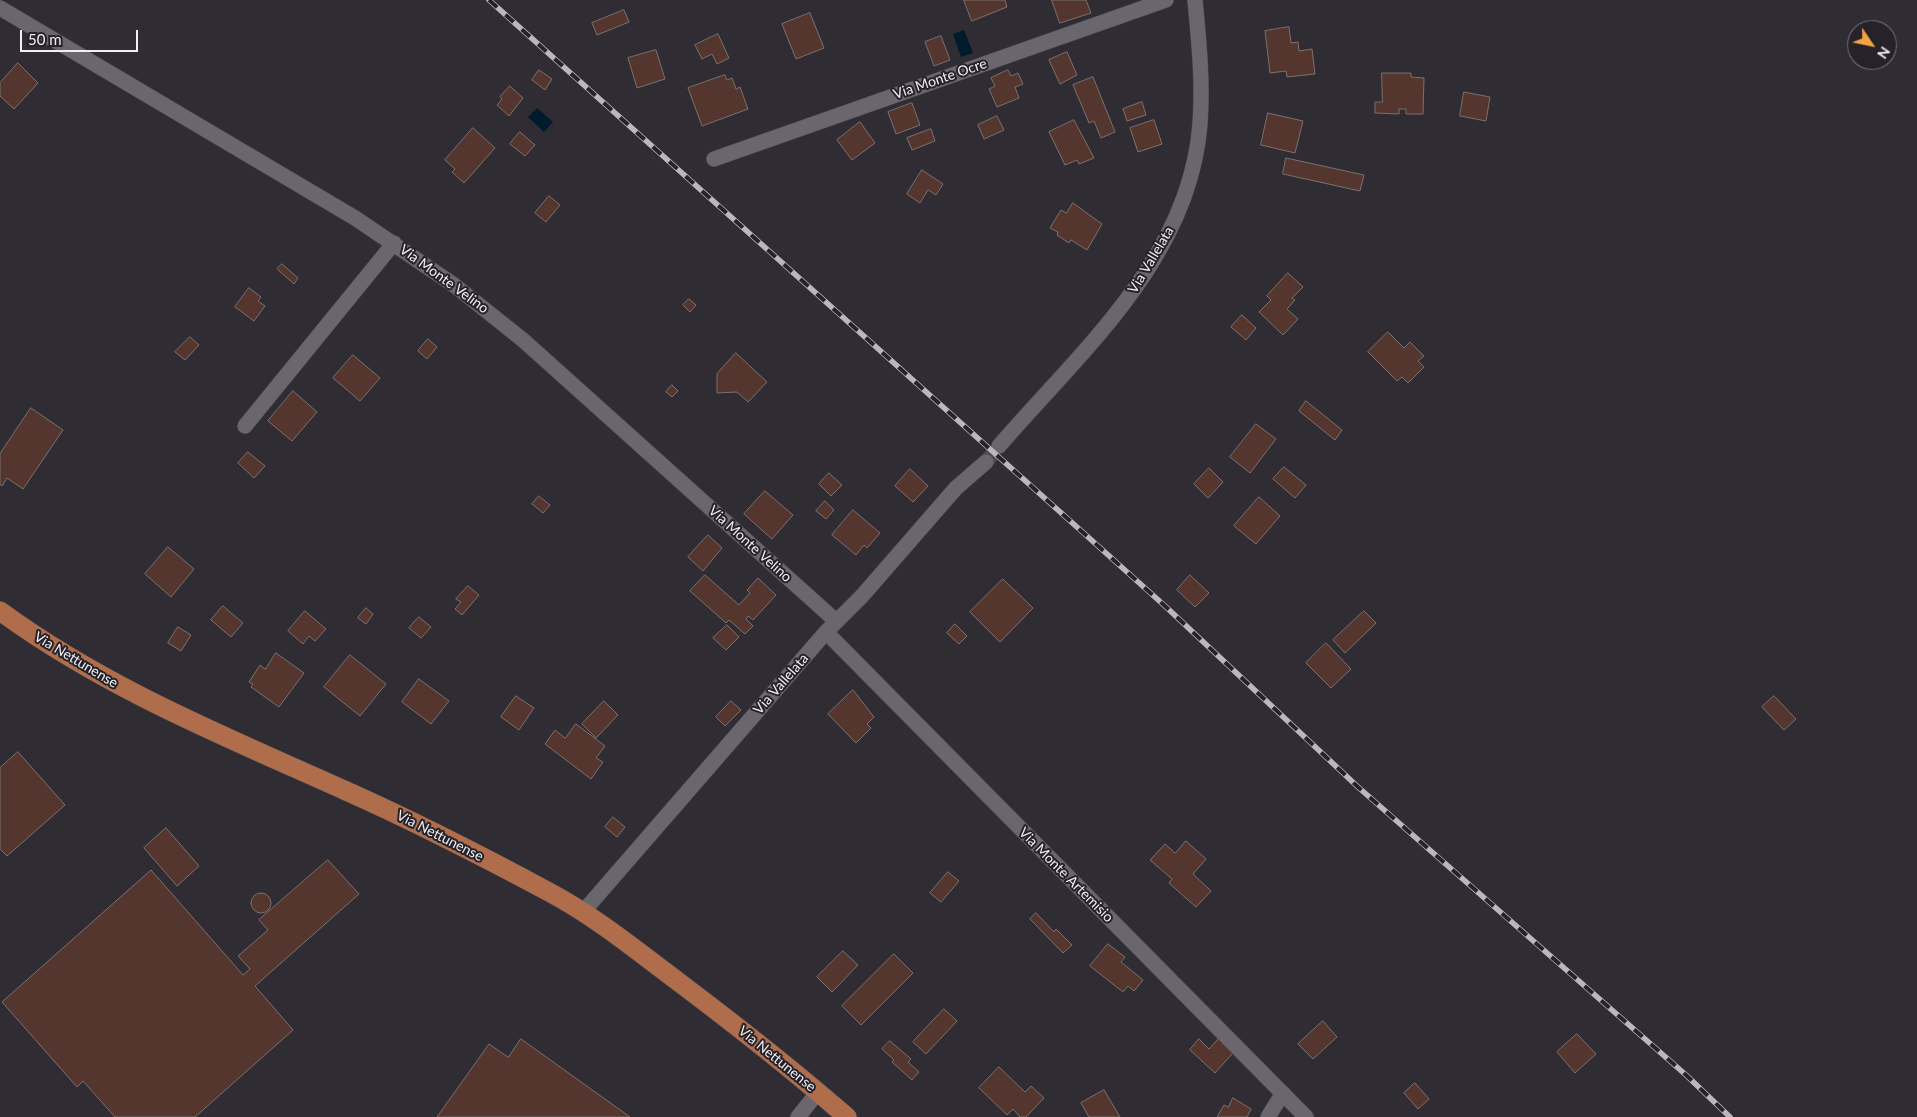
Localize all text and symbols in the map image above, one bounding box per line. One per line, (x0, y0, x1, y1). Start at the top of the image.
scale bar (22, 20, 140, 52)
north arrow (1847, 20, 1897, 70)
text: 50 m (28, 30, 62, 48)
text: N (1874, 44, 1894, 62)
street label: Via Monte Ocre (891, 55, 989, 103)
street label: Via Vallelata (1125, 224, 1177, 296)
street label: Via Monte Velino (396, 241, 492, 317)
street label: Via Monte Velino (705, 502, 795, 586)
street label: Via Nettunense (31, 628, 121, 692)
street label: Via Vallelata (750, 650, 812, 718)
street label: Via Nettunense (394, 807, 486, 865)
street label: Via Monte Artemisio (1015, 824, 1117, 926)
street label: Via Nettunense (735, 1023, 819, 1095)

